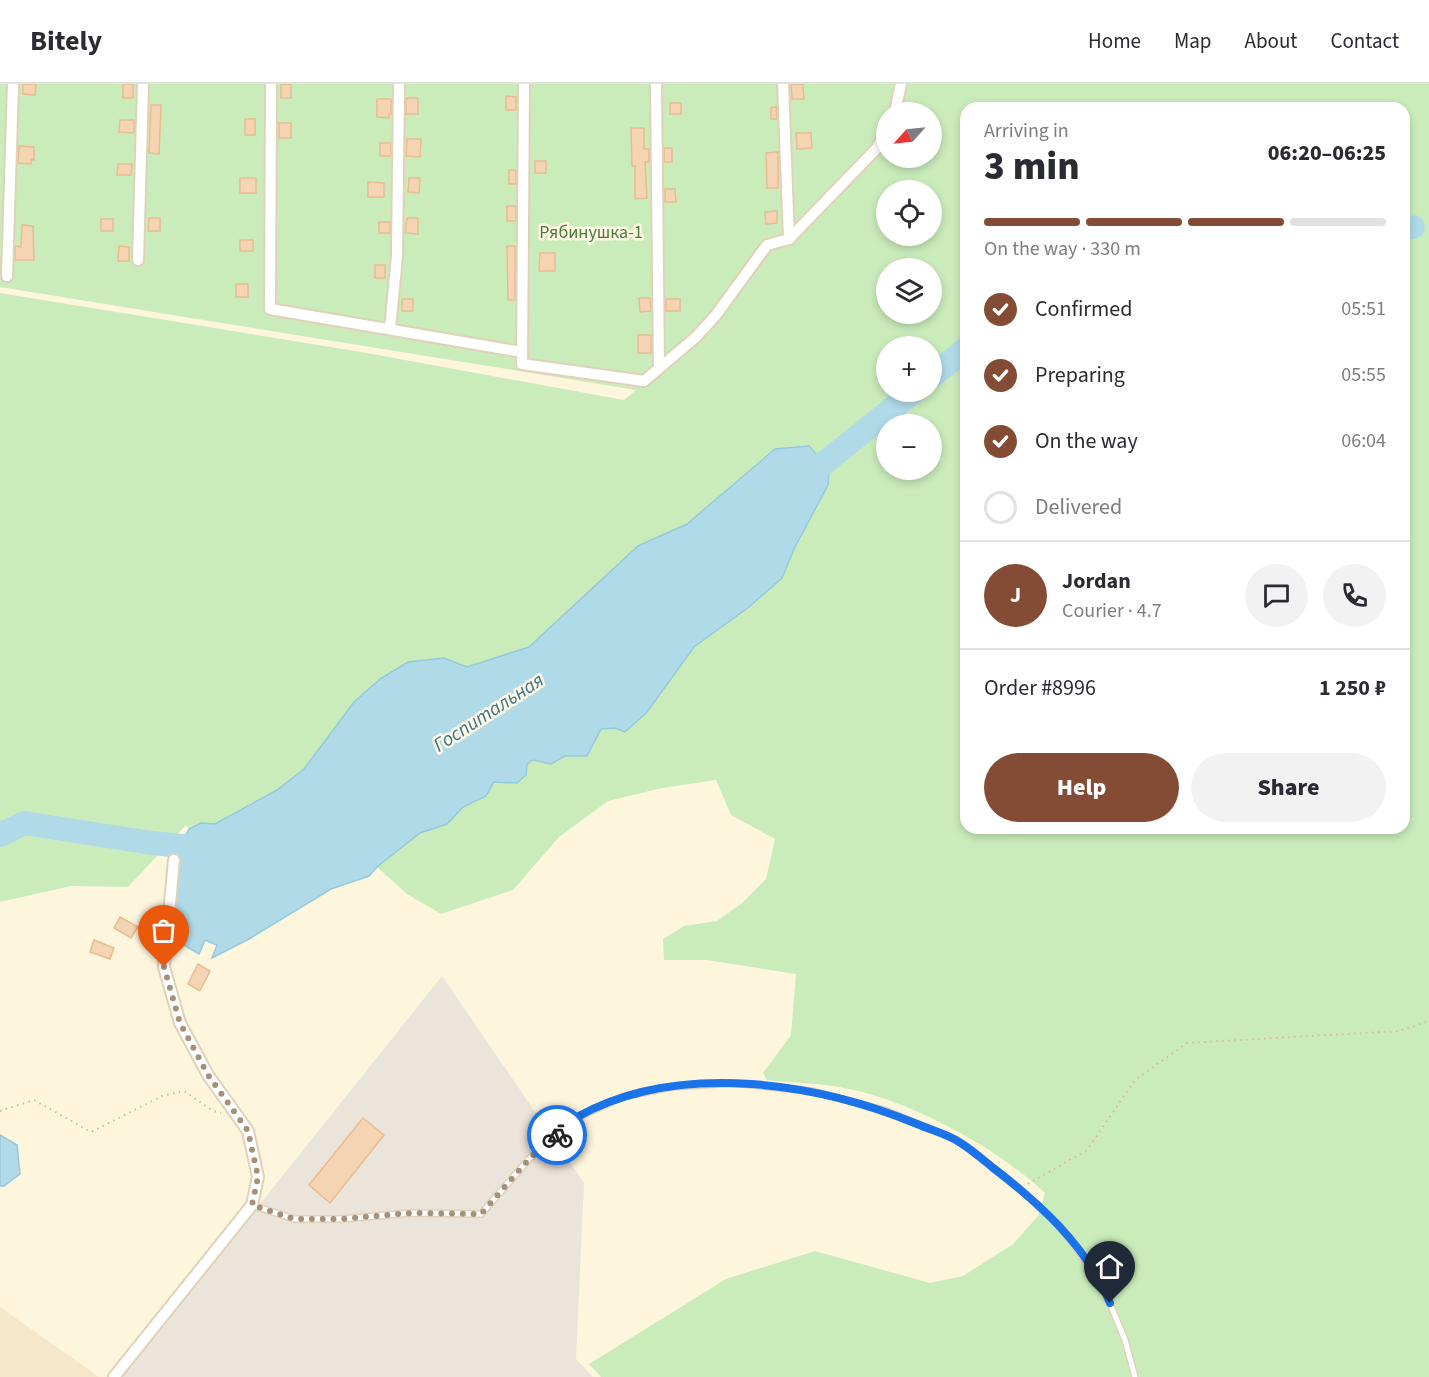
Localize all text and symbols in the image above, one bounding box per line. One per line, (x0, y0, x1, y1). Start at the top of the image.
text: Bitely (30, 21, 102, 61)
text: Home (1088, 26, 1141, 56)
text: Map (1174, 26, 1212, 56)
text: About (1245, 26, 1297, 56)
text: Contact (1330, 26, 1399, 56)
north arrow (876, 102, 942, 168)
map controls (876, 102, 942, 480)
text: Arriving in (984, 117, 1069, 145)
text: 06:20–06:25 (1268, 137, 1386, 169)
text: 3 min (984, 139, 1080, 195)
button: locate (876, 180, 942, 246)
park label: Рябинушка-1 (539, 220, 643, 245)
text: On the way · 330 m (984, 235, 1141, 263)
button: layers (876, 258, 942, 324)
icon: check (984, 293, 1017, 326)
text: Confirmed (1035, 293, 1132, 325)
text: 05:51 (1341, 295, 1386, 323)
button: + (876, 336, 942, 402)
icon: check (984, 359, 1017, 392)
text: Preparing (1035, 359, 1125, 391)
text: 05:55 (1341, 361, 1386, 389)
button: − (876, 414, 942, 480)
icon: check (984, 425, 1017, 458)
text: On the way (1035, 425, 1138, 457)
text: 06:04 (1341, 427, 1386, 455)
text: Delivered (1035, 491, 1122, 523)
button: chat (1245, 564, 1308, 627)
button: phone (1323, 564, 1386, 627)
text: Jordan (1062, 565, 1131, 597)
text: J (1010, 579, 1021, 611)
text: Courier · 4.7 (1062, 597, 1162, 625)
water label: Госпитальная (428, 667, 549, 759)
text: Order #8996 (984, 672, 1096, 704)
text: 1 250 ₽ (1319, 672, 1386, 704)
button: Help (984, 753, 1179, 822)
button: Share (1191, 753, 1386, 822)
pin (138, 905, 189, 967)
icon: bag (147, 914, 180, 947)
courier (527, 1105, 587, 1165)
icon: bike (541, 1119, 574, 1152)
pin (1084, 1241, 1135, 1303)
icon: home (1093, 1250, 1126, 1283)

